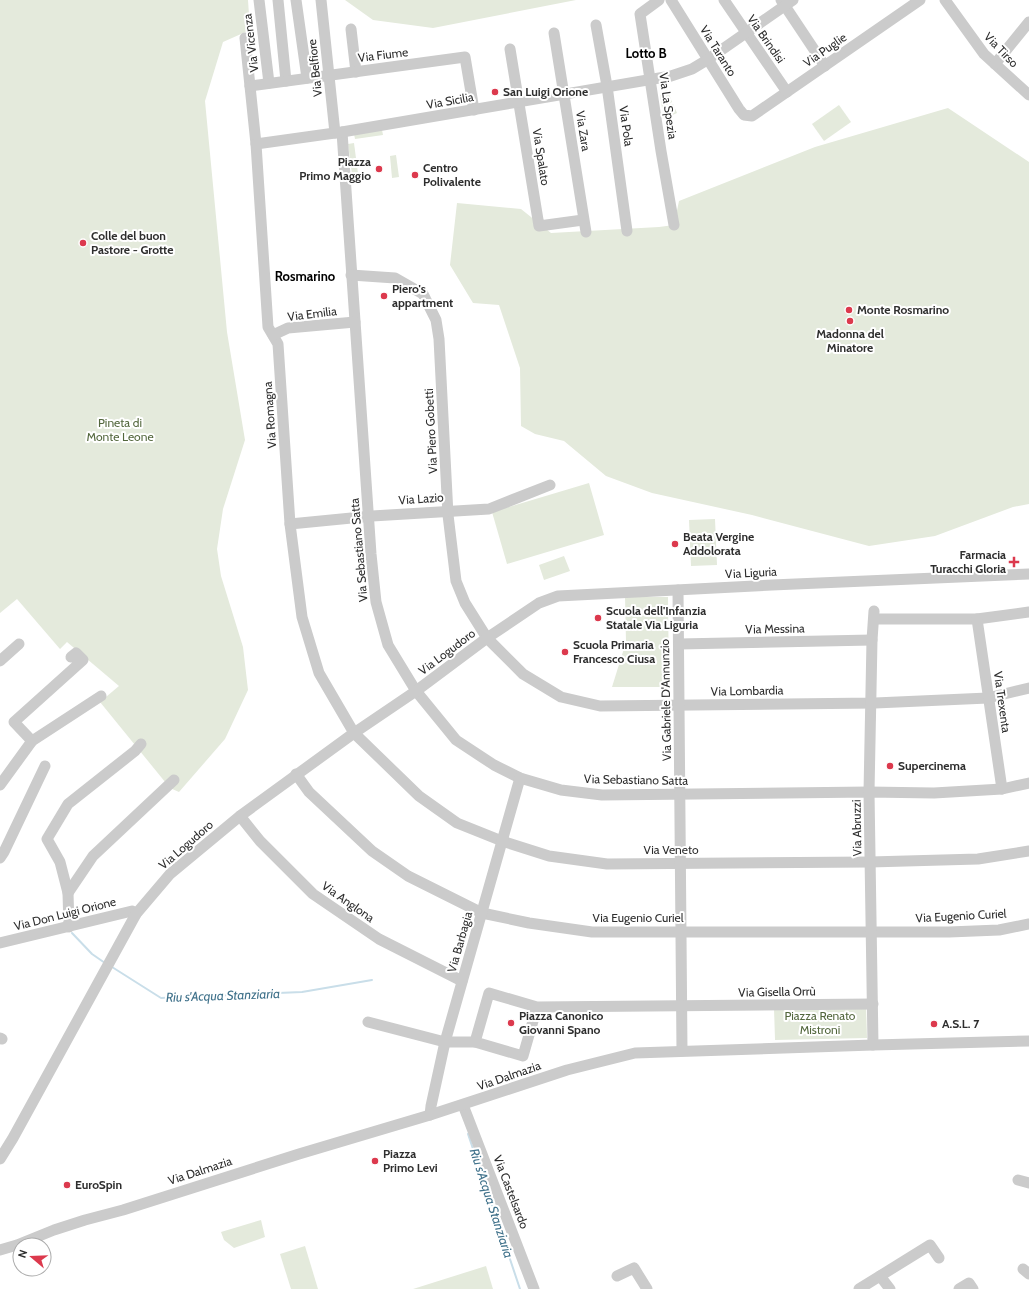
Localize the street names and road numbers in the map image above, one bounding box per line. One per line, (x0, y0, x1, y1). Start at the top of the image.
street label: Via Brindisi (744, 12, 789, 66)
street label: Via Vicenza (239, 13, 262, 73)
street label: Via Taranto (697, 23, 740, 79)
street label: Via Puglie (800, 29, 849, 70)
street label: Via Tirso (981, 29, 1022, 71)
street label: Via Belfiore (304, 38, 325, 98)
street label: Via Fiume (357, 44, 409, 65)
street label: Via La Spezia (656, 72, 681, 140)
street label: Via Sicilia (425, 89, 475, 112)
street label: Via Pola (616, 105, 637, 147)
street label: Via Zara (573, 110, 594, 152)
street label: Via Spalato (530, 127, 553, 187)
street label: Via Emilia (286, 303, 338, 324)
street label: Via Romagna (260, 381, 279, 449)
street label: Via Piero Gobetti (421, 388, 440, 474)
street label: Via Lazio (398, 489, 445, 508)
street label: Via Sebastiano Satta (346, 497, 371, 603)
street label: Via Liguria (725, 564, 777, 581)
street label: Via Messina (745, 620, 805, 637)
street label: Via Logudoro (415, 625, 478, 678)
street label: Via Gabriele D'Annunzio (657, 638, 674, 761)
street label: Via Trexenta (991, 670, 1014, 734)
street label: Via Lombardia (710, 682, 784, 699)
street label: Via Sebastiano Satta (584, 771, 688, 788)
street label: Via Abruzzi (849, 799, 864, 857)
street label: Via Logudoro (155, 817, 216, 872)
street label: Via Veneto (643, 842, 699, 857)
street label: Via Anglona (319, 878, 378, 925)
street label: Via Don Luigi Orione (12, 894, 117, 933)
street label: Via Eugenio Curiel (915, 906, 1007, 925)
street label: Via Barbagia (444, 910, 475, 974)
street label: Via Eugenio Curiel (592, 910, 684, 925)
street label: Via Gisella Orrù (738, 983, 816, 1000)
street label: Via Dalmazia (475, 1058, 543, 1093)
street label: Via Dalmazia (166, 1153, 234, 1188)
street label: Via Castelsardo (491, 1153, 533, 1231)

